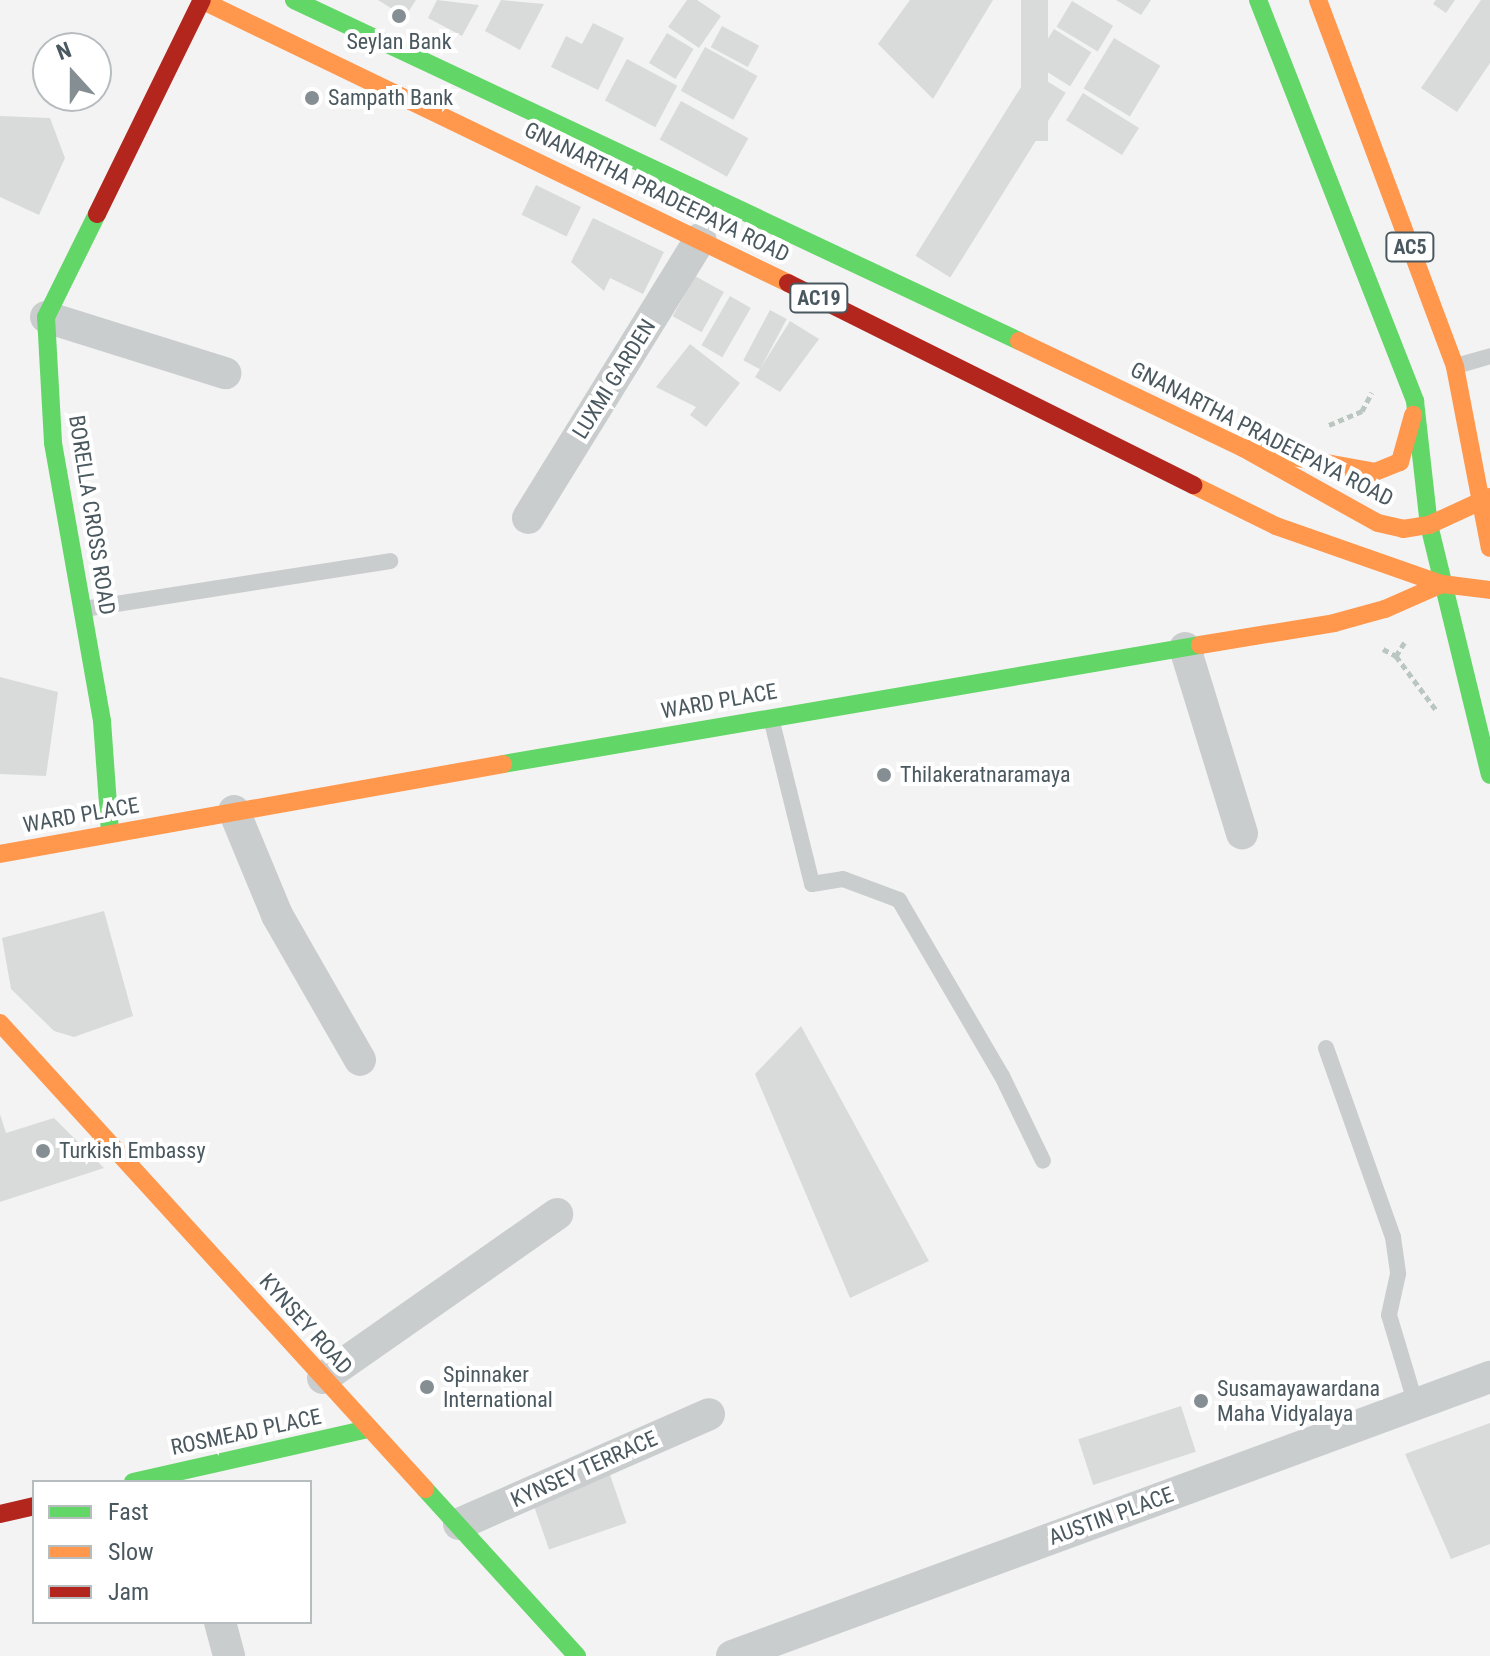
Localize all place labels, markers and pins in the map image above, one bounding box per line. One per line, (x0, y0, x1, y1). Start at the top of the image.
marker: Seylan Bank (390, 7, 408, 25)
place label: Seylan Bank (346, 29, 452, 55)
place label: Sampath Bank (328, 85, 453, 111)
marker: Sampath Bank (303, 89, 321, 107)
place label: Thilakeratnaramaya (900, 762, 1071, 788)
marker: Thilakeratnaramaya (875, 766, 893, 784)
place label: Turkish Embassy (59, 1138, 206, 1164)
marker: Turkish Embassy (34, 1142, 52, 1160)
place label: Spinnaker International (443, 1361, 553, 1412)
place label: Susamayawardana Maha Vidyalaya (1217, 1375, 1380, 1426)
marker: Spinnaker International (418, 1378, 436, 1396)
marker: Susamayawardana Maha Vidyalaya (1192, 1392, 1210, 1410)

